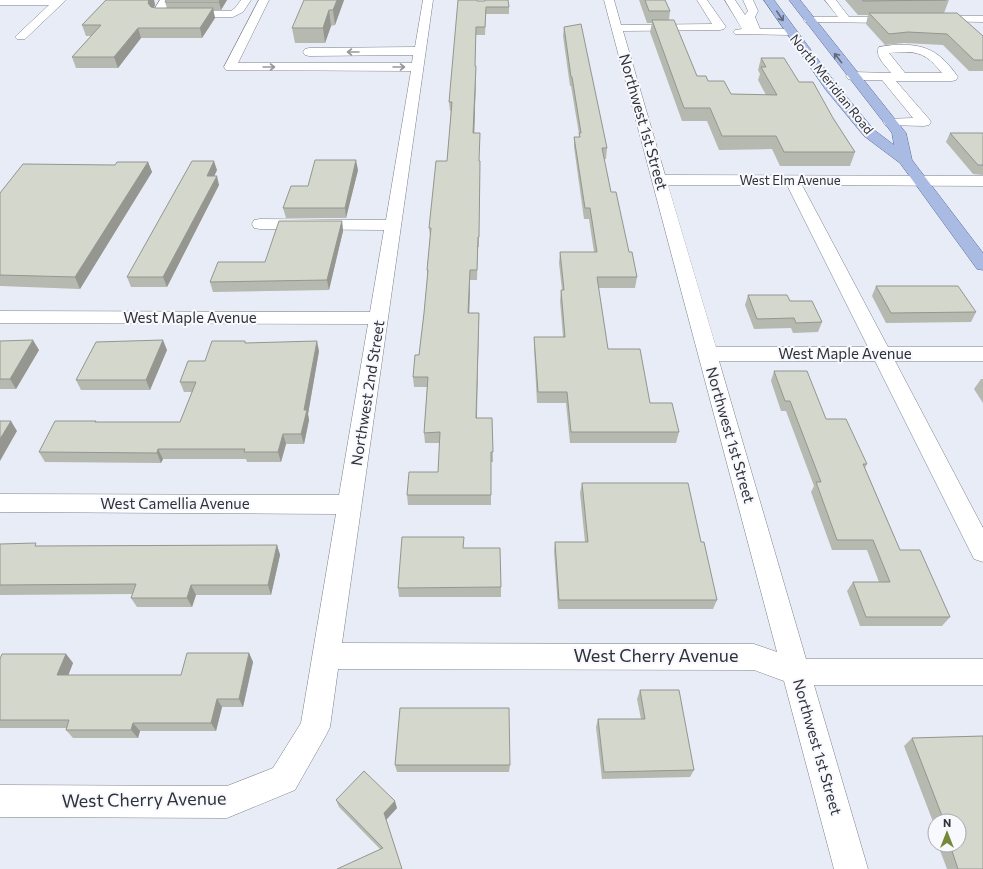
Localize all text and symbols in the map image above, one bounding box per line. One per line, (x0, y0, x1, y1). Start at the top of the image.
one-way arrow (776, 10, 784, 21)
street label: North Meridian Road (787, 31, 877, 137)
one-way arrow (347, 48, 360, 56)
street label: Northwest 1st Street (616, 52, 672, 192)
one-way arrow (834, 53, 843, 64)
one-way arrow (262, 63, 275, 71)
one-way arrow (392, 63, 405, 71)
street label: West Elm Avenue (739, 172, 841, 188)
street label: West Maple Avenue (123, 308, 257, 326)
street label: Northwest 2nd Street (347, 319, 387, 467)
street label: West Maple Avenue (778, 344, 912, 362)
street label: Northwest 1st Street (703, 365, 759, 505)
street label: West Camellia Avenue (100, 494, 250, 512)
street label: West Cherry Avenue (574, 644, 738, 666)
street label: Northwest 1st Street (790, 677, 846, 817)
street label: West Cherry Avenue (61, 787, 227, 811)
north arrow (927, 813, 967, 853)
text: N (943, 816, 951, 829)

